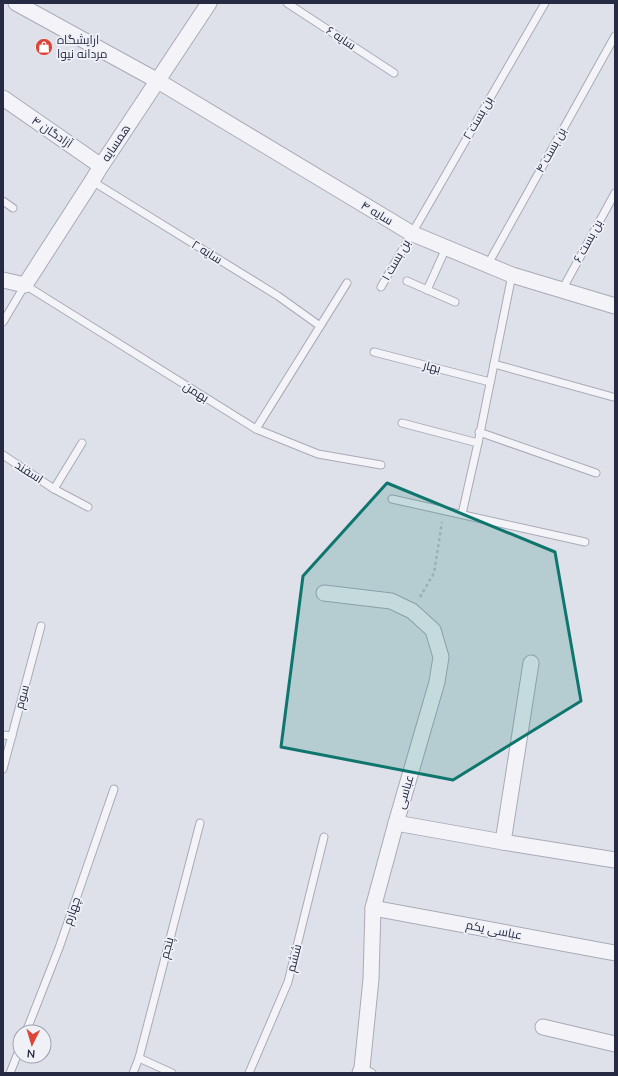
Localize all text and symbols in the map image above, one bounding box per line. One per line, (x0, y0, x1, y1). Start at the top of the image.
street label: سایه ۶ (324, 22, 359, 53)
place label: ارایشگاه مردانه نیوا (57, 32, 108, 61)
shop icon: ارایشگاه مردانه نیوا (34, 37, 54, 57)
street label: بن بست ۲ (459, 93, 496, 142)
street label: آزادگان ۴ (29, 112, 76, 151)
street label: همسایه (98, 121, 133, 164)
street label: بن بست ۴ (532, 125, 569, 175)
street label: سایه ۴ (359, 197, 396, 228)
street label: بن بست ۶ (570, 217, 606, 265)
street label: سایه ۲ (189, 236, 225, 267)
street label: بن بست ۱ (378, 237, 413, 283)
street label: بهار (421, 357, 443, 376)
street label: بهمن (181, 378, 212, 405)
street label: اسفند (12, 457, 46, 486)
street label: سوم (11, 683, 33, 711)
street label: عباسی (393, 773, 417, 811)
street label: چهارم (60, 895, 85, 928)
street label: عباسی یکم (465, 917, 523, 943)
street label: پنجم (156, 935, 179, 961)
street label: ششم (283, 942, 305, 974)
north arrow (12, 1024, 52, 1064)
text: N (26, 1047, 36, 1061)

